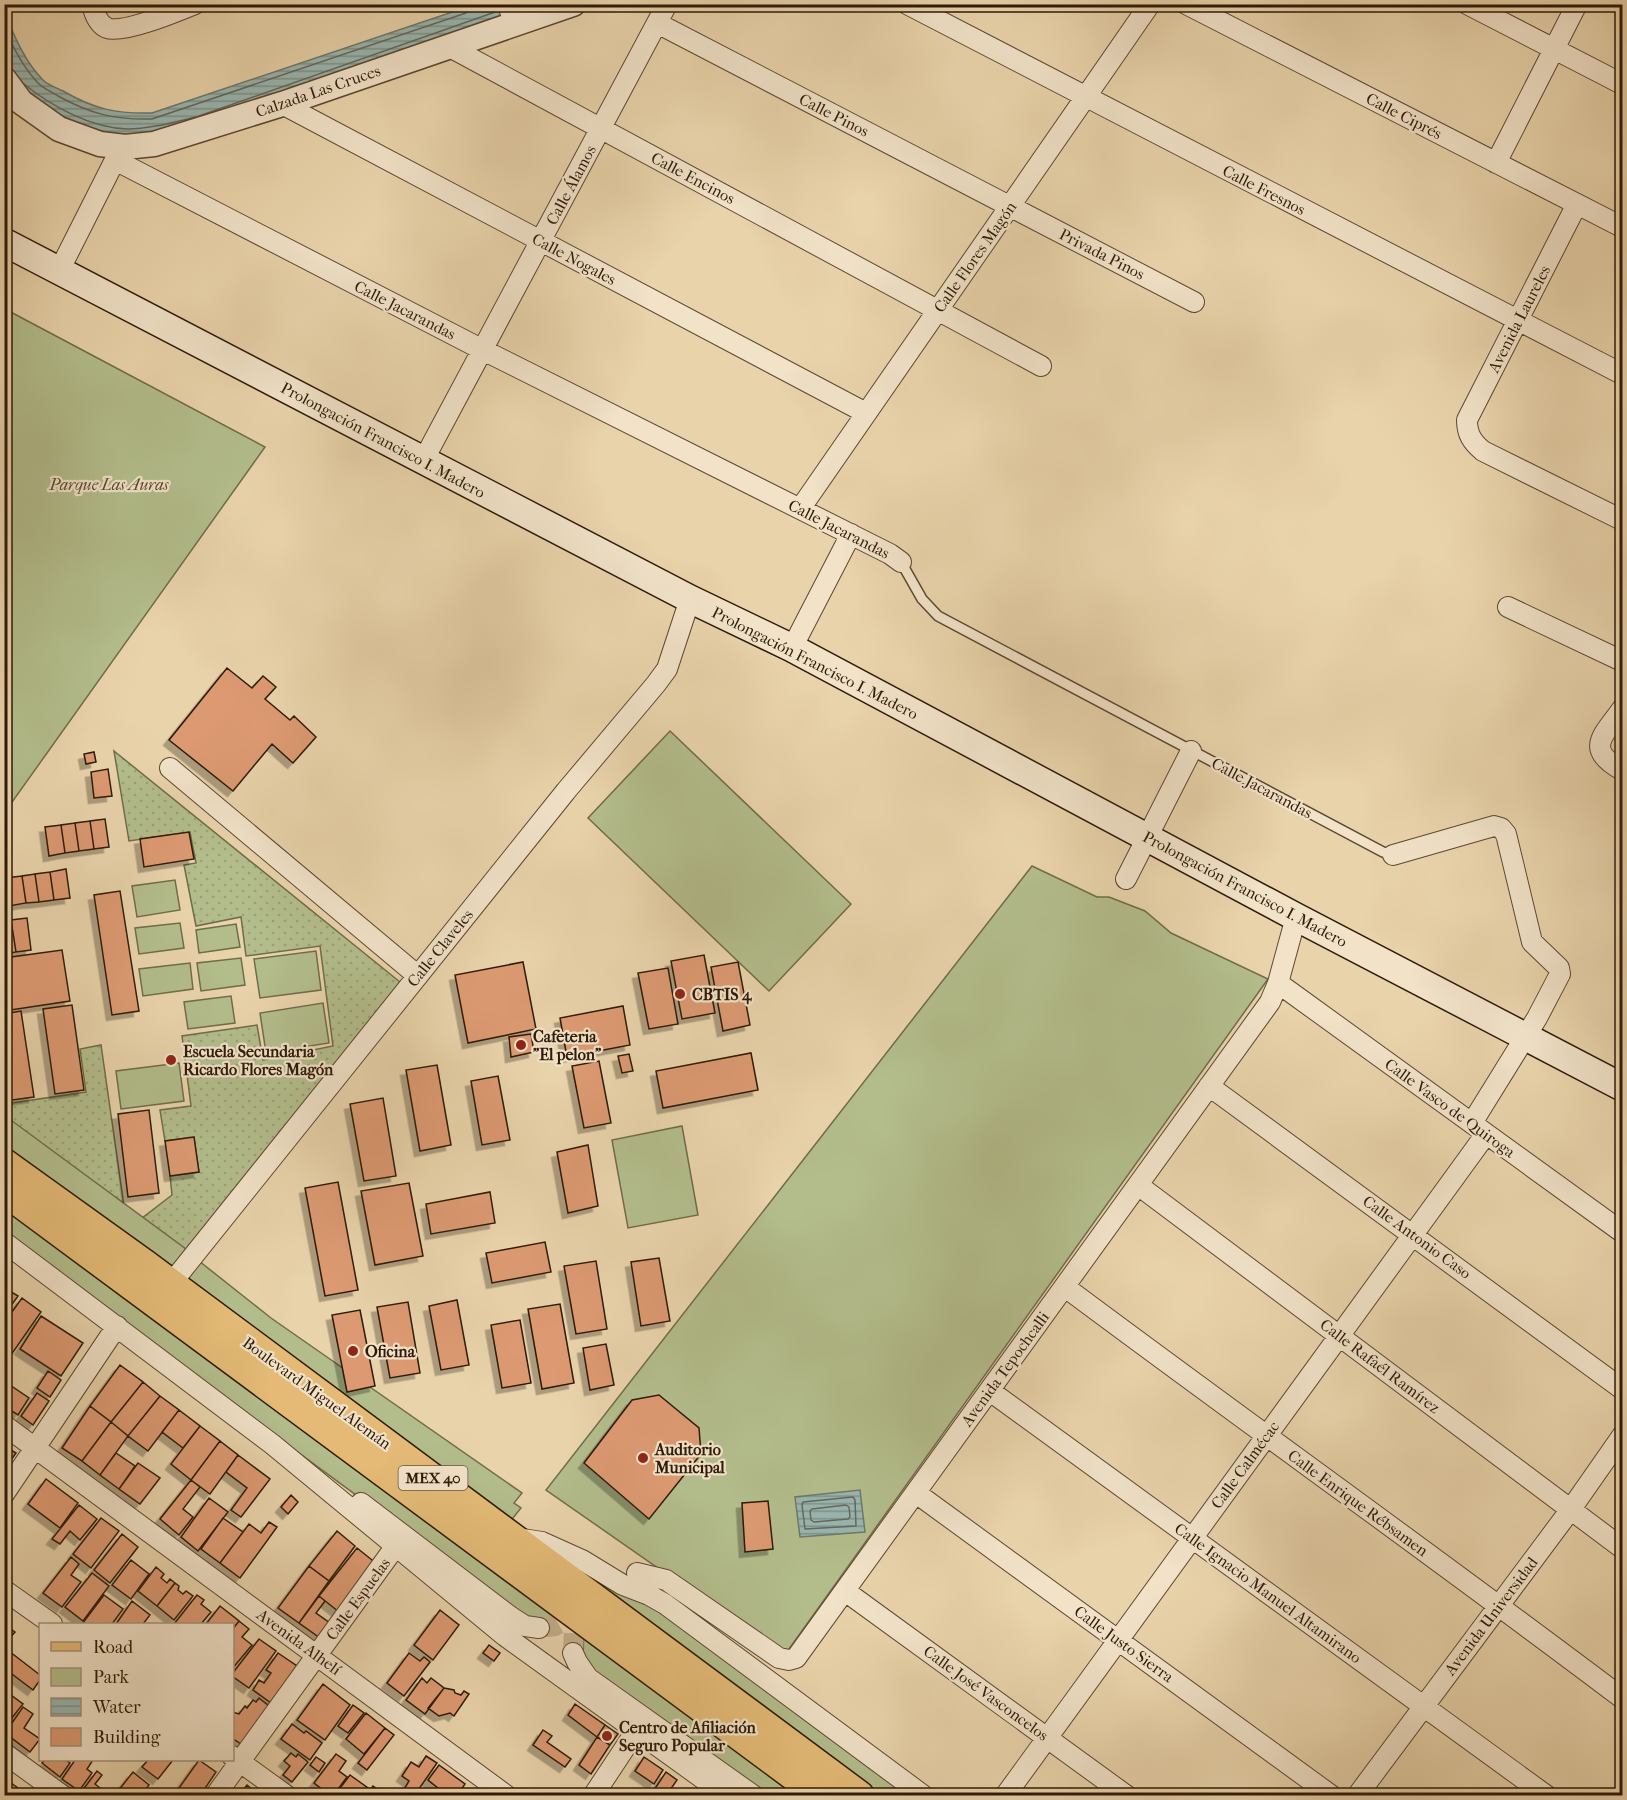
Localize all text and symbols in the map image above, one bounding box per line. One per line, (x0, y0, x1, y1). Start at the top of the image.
street label: Calzada Las Cruces (253, 61, 383, 121)
street label: Calle Pinos (796, 89, 872, 141)
street label: Calle Ciprés (1363, 89, 1445, 143)
street label: Calle Álamos (541, 141, 600, 228)
street label: Calle Encinos (648, 148, 738, 208)
street label: Calle Fresnos (1219, 161, 1309, 219)
street label: Calle Flores Magón (930, 197, 1021, 316)
street label: Privada Pinos (1056, 224, 1148, 284)
street label: Calle Nogales (529, 229, 619, 289)
street label: Avenida Laureles (1483, 262, 1554, 377)
street label: Calle Jacarandas (351, 276, 459, 344)
street label: Prolongación Francisco I. Madero (278, 378, 488, 502)
park label: Parque Las Auras (49, 475, 170, 494)
street label: Calle Jacarandas (785, 495, 893, 563)
street label: Prolongación Francisco I. Madero (709, 603, 921, 723)
street label: Calle Jacarandas (1208, 754, 1316, 823)
street label: Prolongación Francisco I. Madero (1140, 827, 1350, 951)
street label: Calle Claveles (403, 905, 477, 991)
place label: CBTIS 4 (692, 985, 753, 1005)
marker: CBTIS 4 (673, 987, 687, 1001)
place label: Cafeteria "El pelon" (533, 1027, 602, 1065)
marker: Cafeteria "El pelon" (514, 1038, 528, 1052)
place label: Escuela Secundaria Ricardo Flores Magón (183, 1042, 334, 1080)
marker: Escuela Secundaria Ricardo Flores Magón (164, 1053, 178, 1067)
street label: Calle Vasco de Quiroga (1381, 1054, 1519, 1162)
street label: Calle Antonio Caso (1359, 1191, 1475, 1283)
street label: Avenida Tepochcalli (956, 1308, 1053, 1431)
street label: Calle Rafaél Ramírez (1316, 1315, 1444, 1417)
street label: Boulevard Miguel Alemán (239, 1333, 396, 1454)
place label: Oficina (365, 1342, 416, 1361)
marker: Oficina (346, 1344, 360, 1358)
street label: Calle Calmécac (1207, 1418, 1283, 1512)
place label: Auditorio Municipal (654, 1440, 725, 1478)
street label: Calle Enrique Rébsamen (1284, 1446, 1432, 1561)
marker: Auditorio Municipal (636, 1451, 650, 1465)
road number: MEX 40 (398, 1466, 468, 1490)
street label: Calle Ignacio Manuel Altamirano (1171, 1519, 1365, 1667)
street label: Avenida Universidad (1440, 1553, 1542, 1680)
street label: Calle Espuelas (322, 1554, 394, 1644)
street label: Calle Justo Sierra (1071, 1602, 1178, 1687)
street label: Avenida Alhelí (252, 1604, 345, 1679)
legend (39, 1623, 234, 1761)
text: Road (93, 1637, 133, 1658)
street label: Calle José Vasconcelos (920, 1641, 1052, 1745)
text: Park (93, 1667, 130, 1688)
text: Water (92, 1697, 141, 1718)
place label: Centro de Afiliación Seguro Popular (619, 1718, 756, 1756)
text: Building (93, 1727, 161, 1748)
marker: Centro de Afiliación Seguro Popular (600, 1729, 614, 1743)

